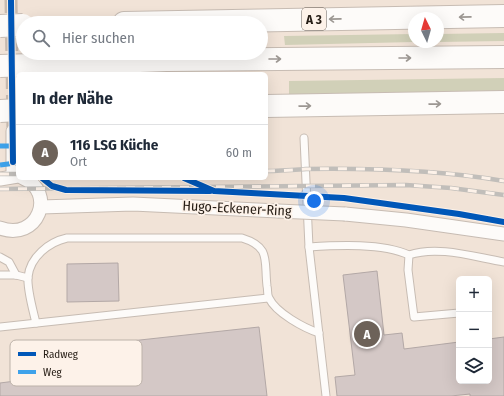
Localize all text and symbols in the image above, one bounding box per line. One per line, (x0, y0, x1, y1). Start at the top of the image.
road number: A 3 (302, 8, 326, 30)
north arrow (408, 12, 444, 48)
one-way arrow (459, 13, 472, 21)
one-way arrow (329, 15, 342, 23)
search box (16, 16, 268, 60)
icon: search (30, 27, 52, 49)
text: Hier suchen (62, 29, 135, 47)
one-way arrow (398, 54, 411, 62)
one-way arrow (268, 55, 281, 63)
text: In der Nähe (32, 88, 113, 109)
one-way arrow (428, 100, 441, 108)
one-way arrow (298, 102, 311, 110)
text: 116 LSG Küche (70, 136, 158, 154)
text: A (41, 145, 49, 160)
text: 60 m (226, 145, 252, 160)
text: Ort (70, 154, 87, 169)
your location (304, 191, 324, 211)
street label: Hugo-Eckener-Ring (182, 197, 292, 220)
map controls (456, 276, 492, 384)
button: + (456, 276, 492, 312)
button: − (456, 312, 492, 348)
pin: A (354, 319, 380, 349)
legend (10, 340, 142, 386)
text: Radweg (43, 348, 79, 361)
button: layers (456, 348, 492, 384)
text: Weg (43, 366, 63, 379)

